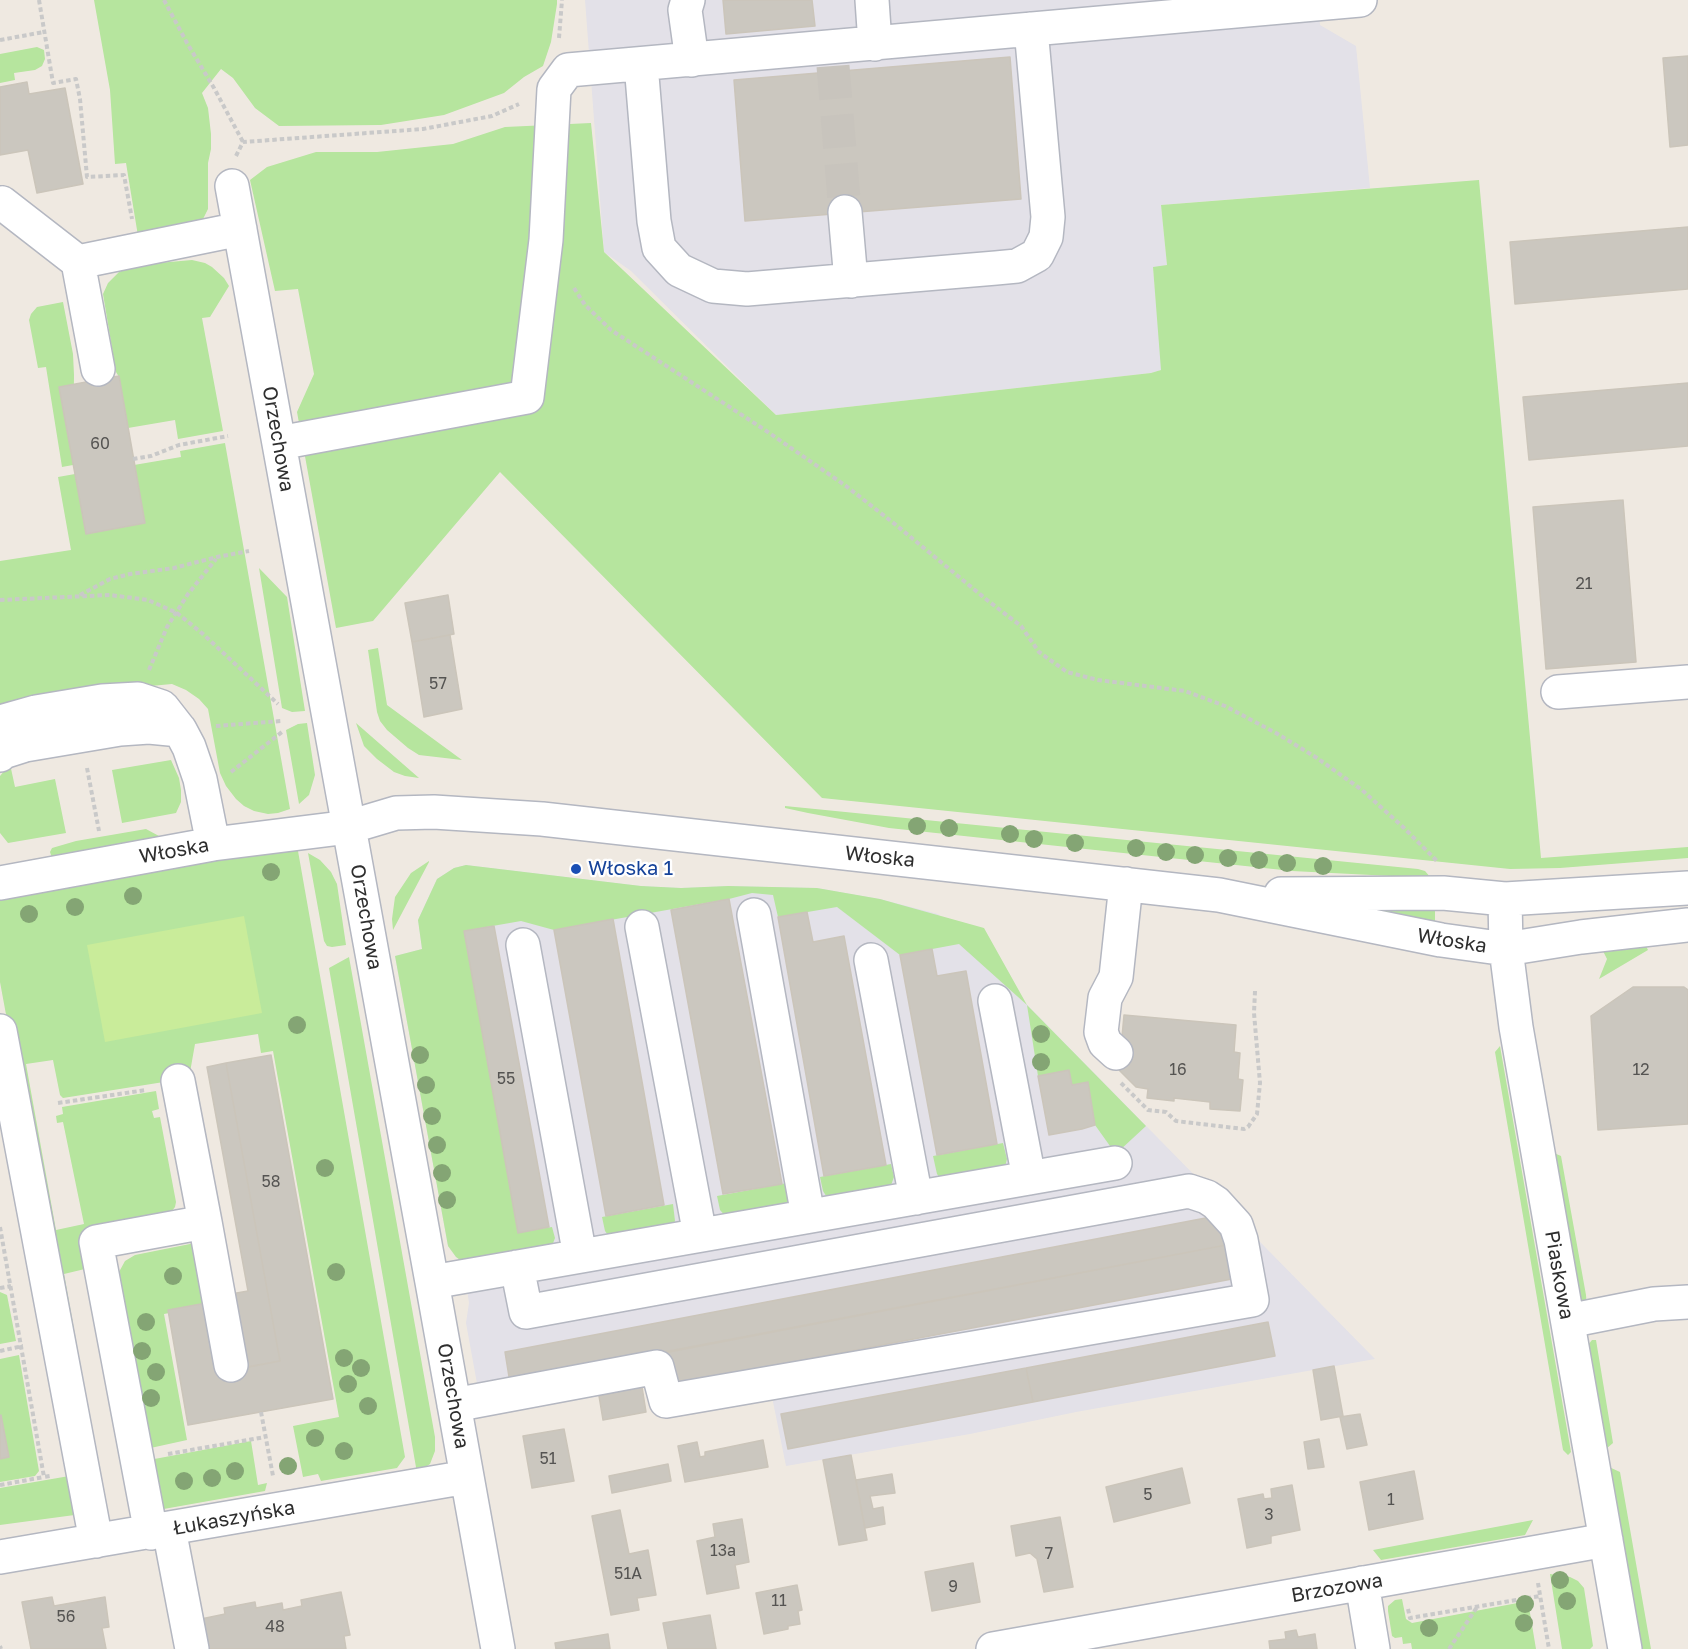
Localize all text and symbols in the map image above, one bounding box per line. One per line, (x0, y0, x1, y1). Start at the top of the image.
street label: Orzechowa (257, 384, 299, 494)
house number: 60 (90, 434, 110, 454)
house number: 21 (1575, 574, 1593, 594)
house number: 57 (429, 674, 447, 694)
street label: Włoska (137, 833, 211, 869)
street label: Włoska (844, 841, 916, 873)
place label: Włoska 1 (588, 857, 673, 881)
street label: Orzechowa (345, 862, 387, 972)
marker: Włoska 1 (569, 862, 583, 876)
street label: Włoska (1415, 924, 1489, 958)
house number: 16 (1169, 1060, 1187, 1080)
house number: 12 (1632, 1060, 1650, 1080)
house number: 55 (497, 1069, 515, 1089)
house number: 58 (261, 1172, 281, 1192)
street label: Piaskowa (1539, 1229, 1579, 1321)
street label: Orzechowa (432, 1341, 474, 1451)
house number: 51 (539, 1449, 557, 1469)
house number: 5 (1143, 1485, 1153, 1505)
house number: 1 (1387, 1490, 1395, 1510)
street label: Łukaszyńska (171, 1495, 297, 1541)
house number: 3 (1264, 1505, 1274, 1525)
house number: 13a (710, 1541, 736, 1561)
house number: 7 (1045, 1544, 1053, 1564)
house number: 51A (614, 1564, 642, 1584)
street label: Brzozowa (1289, 1568, 1385, 1608)
house number: 9 (948, 1577, 958, 1597)
house number: 11 (771, 1591, 787, 1611)
house number: 56 (57, 1607, 75, 1627)
house number: 48 (265, 1617, 285, 1637)

